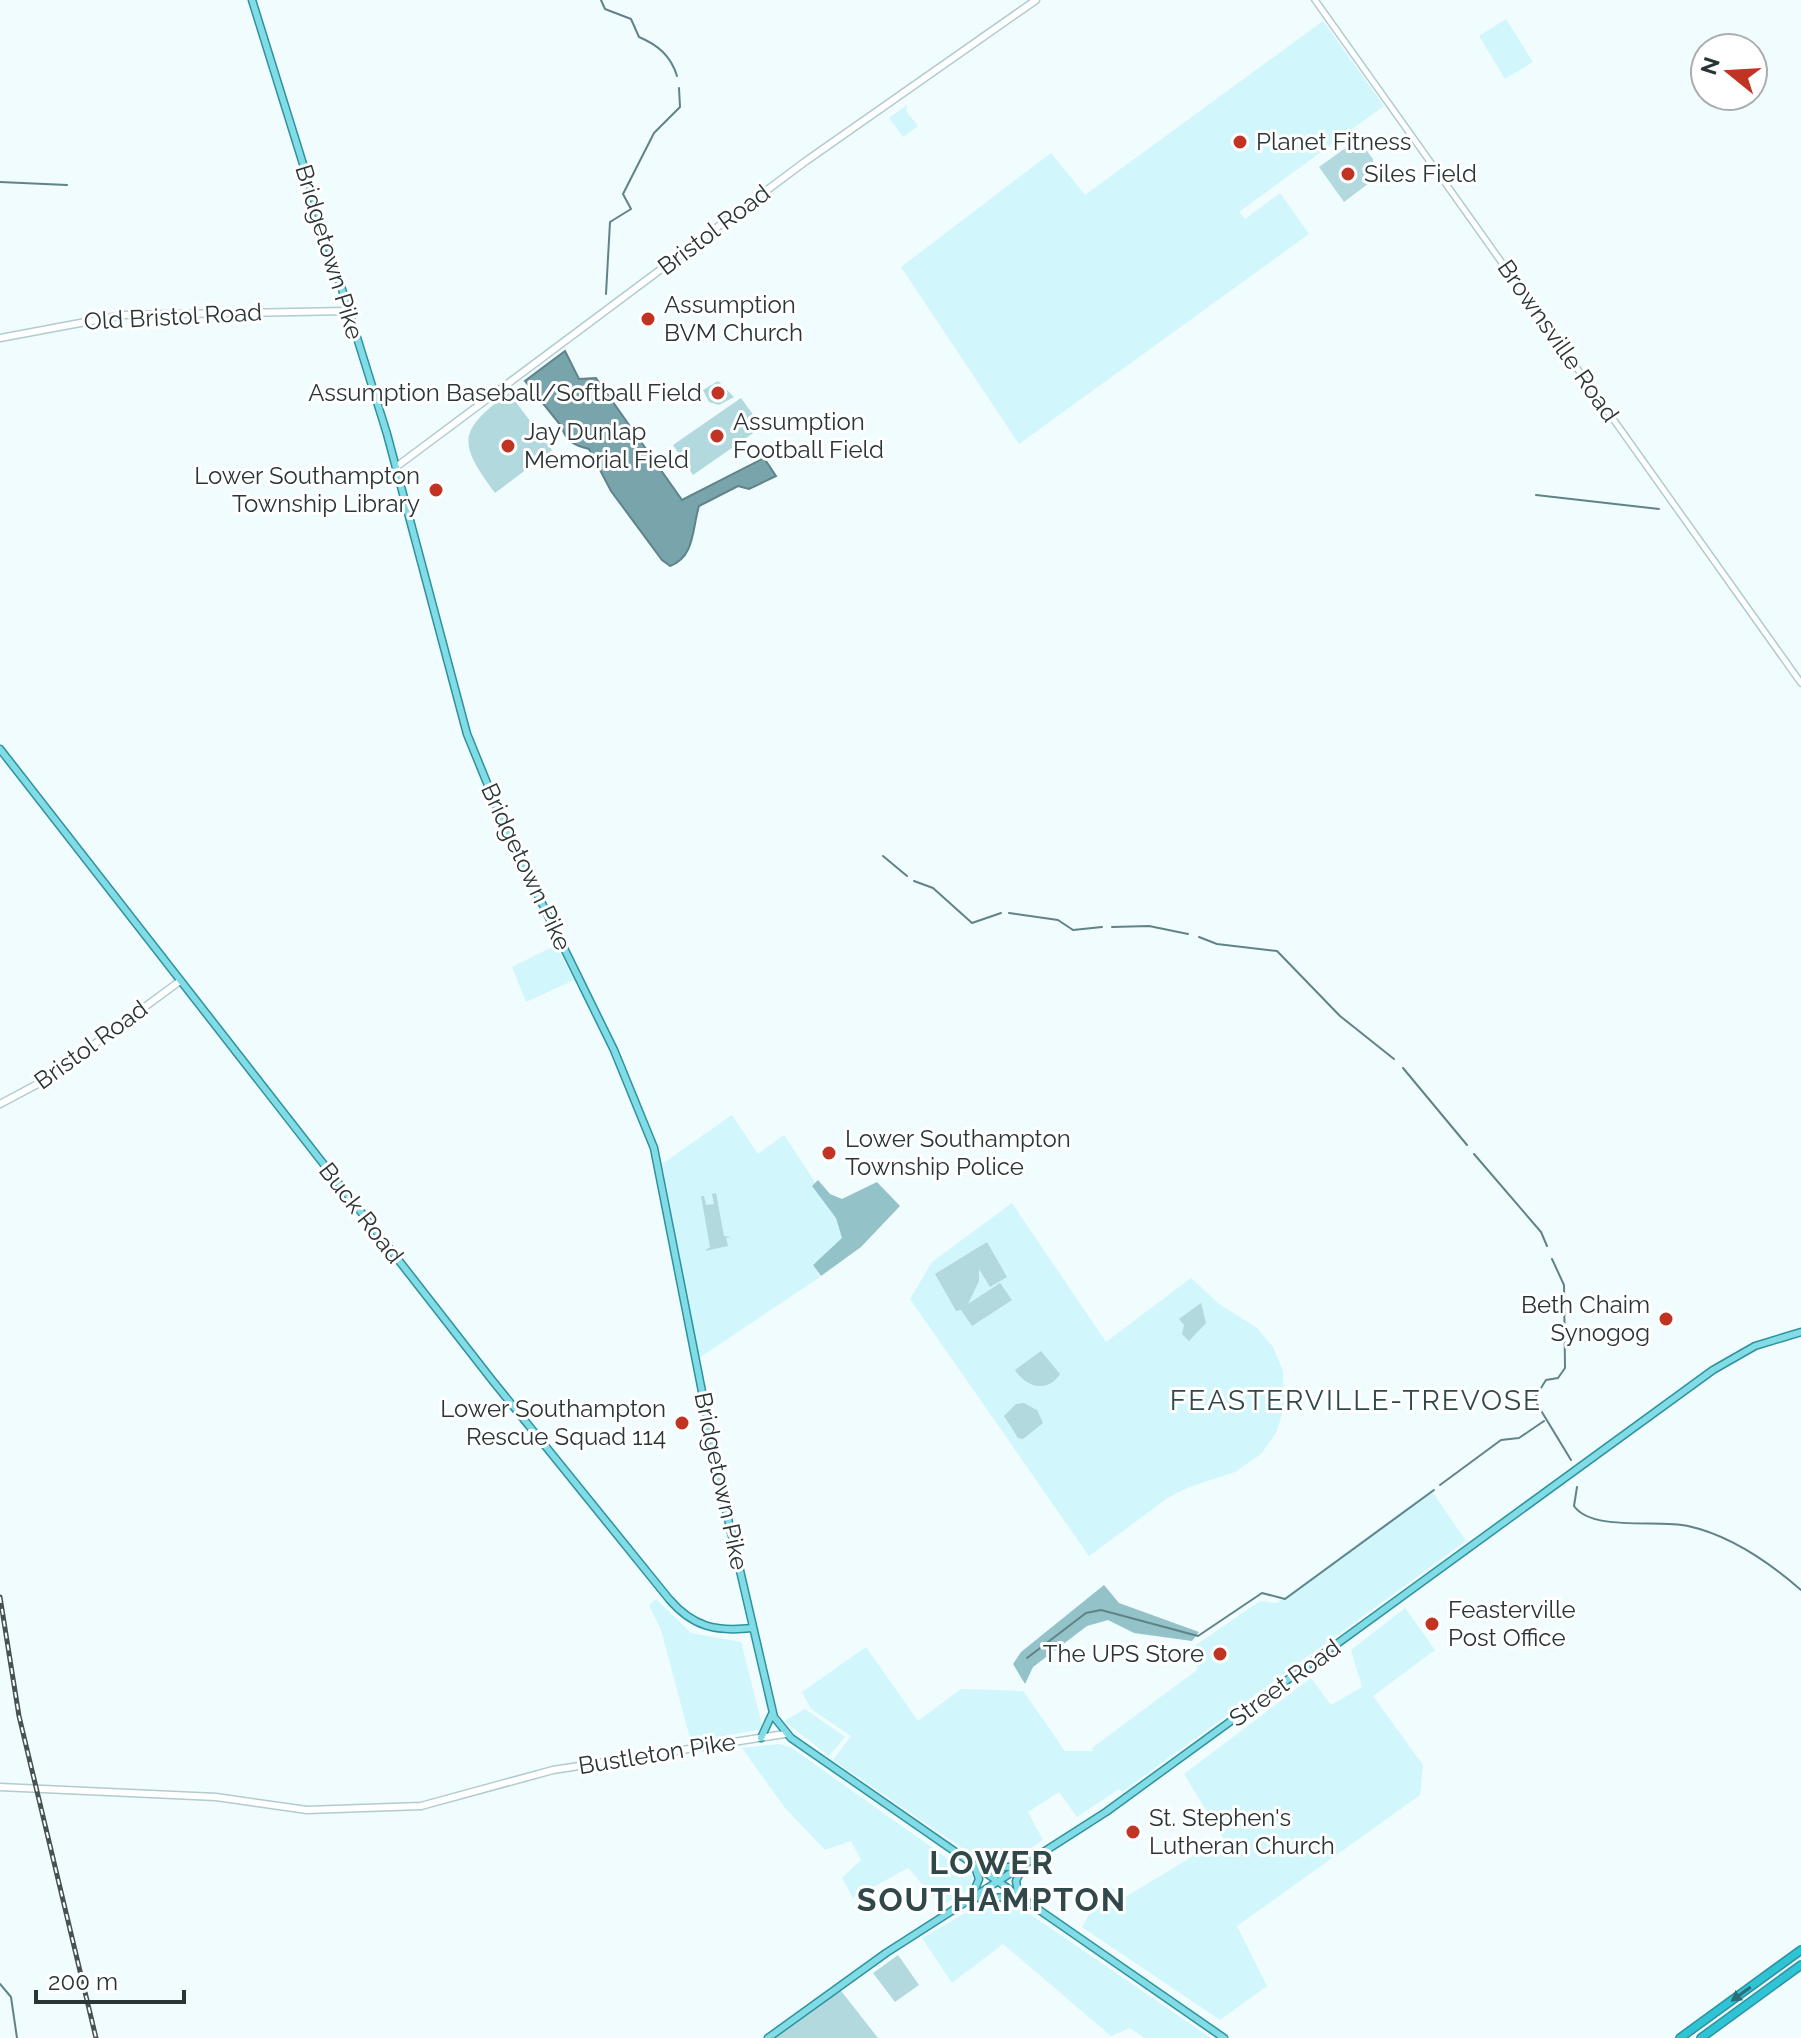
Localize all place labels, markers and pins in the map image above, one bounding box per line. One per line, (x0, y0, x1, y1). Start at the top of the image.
place label: Planet Fitness (1256, 127, 1411, 156)
marker: Planet Fitness (1231, 133, 1249, 151)
place label: Siles Field (1364, 159, 1477, 188)
marker: Siles Field (1339, 165, 1357, 183)
place label: Assumption BVM Church (664, 290, 803, 347)
marker: Assumption BVM Church (639, 310, 657, 328)
place label: Assumption Baseball/Softball Field (308, 378, 702, 407)
marker: Assumption Baseball/Softball Field (709, 384, 727, 402)
place label: Assumption Football Field (733, 407, 884, 464)
place label: Jay Dunlap Memorial Field (524, 417, 689, 474)
marker: Assumption Football Field (708, 427, 726, 445)
marker: Jay Dunlap Memorial Field (499, 437, 517, 455)
place label: Lower Southampton Township Library (194, 461, 420, 518)
marker: Lower Southampton Township Library (427, 481, 445, 499)
place label: Lower Southampton Township Police (845, 1124, 1071, 1181)
marker: Lower Southampton Township Police (820, 1144, 838, 1162)
place label: Beth Chaim Synogog (1521, 1290, 1650, 1347)
marker: Beth Chaim Synogog (1657, 1310, 1675, 1328)
place label: Lower Southampton Rescue Squad 114 (440, 1394, 666, 1451)
marker: Lower Southampton Rescue Squad 114 (673, 1414, 691, 1432)
place label: Feasterville Post Office (1448, 1595, 1576, 1652)
marker: Feasterville Post Office (1423, 1615, 1441, 1633)
place label: The UPS Store (1043, 1639, 1204, 1668)
marker: The UPS Store (1211, 1645, 1229, 1663)
place label: St. Stephen's Lutheran Church (1149, 1803, 1335, 1860)
marker: St. Stephen's Lutheran Church (1124, 1823, 1142, 1841)

